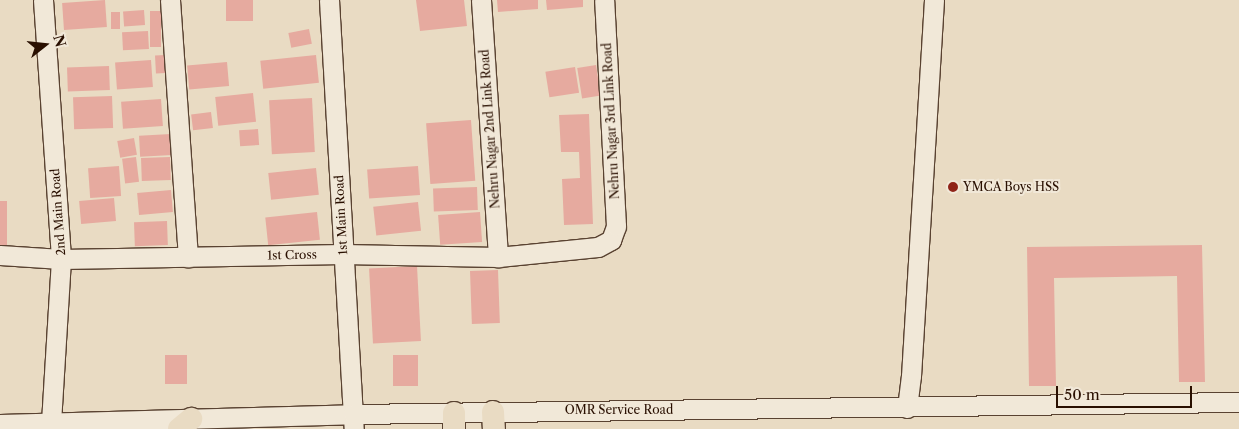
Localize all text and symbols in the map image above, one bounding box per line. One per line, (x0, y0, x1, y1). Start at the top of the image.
north arrow (20, 20, 70, 70)
text: N (49, 33, 70, 49)
street label: Nehru Nagar 3rd Link Road (600, 42, 622, 200)
street label: Nehru Nagar 2nd Link Road (477, 49, 503, 209)
street label: 2nd Main Road (48, 168, 68, 256)
street label: 1st Main Road (332, 175, 350, 255)
place label: YMCA Boys HSS (963, 180, 1060, 194)
marker: YMCA Boys HSS (947, 181, 959, 193)
street label: 1st Cross (267, 247, 317, 263)
scale bar (1059, 376, 1195, 408)
text: 50 m (1064, 385, 1100, 404)
street label: OMR Service Road (565, 403, 673, 417)

